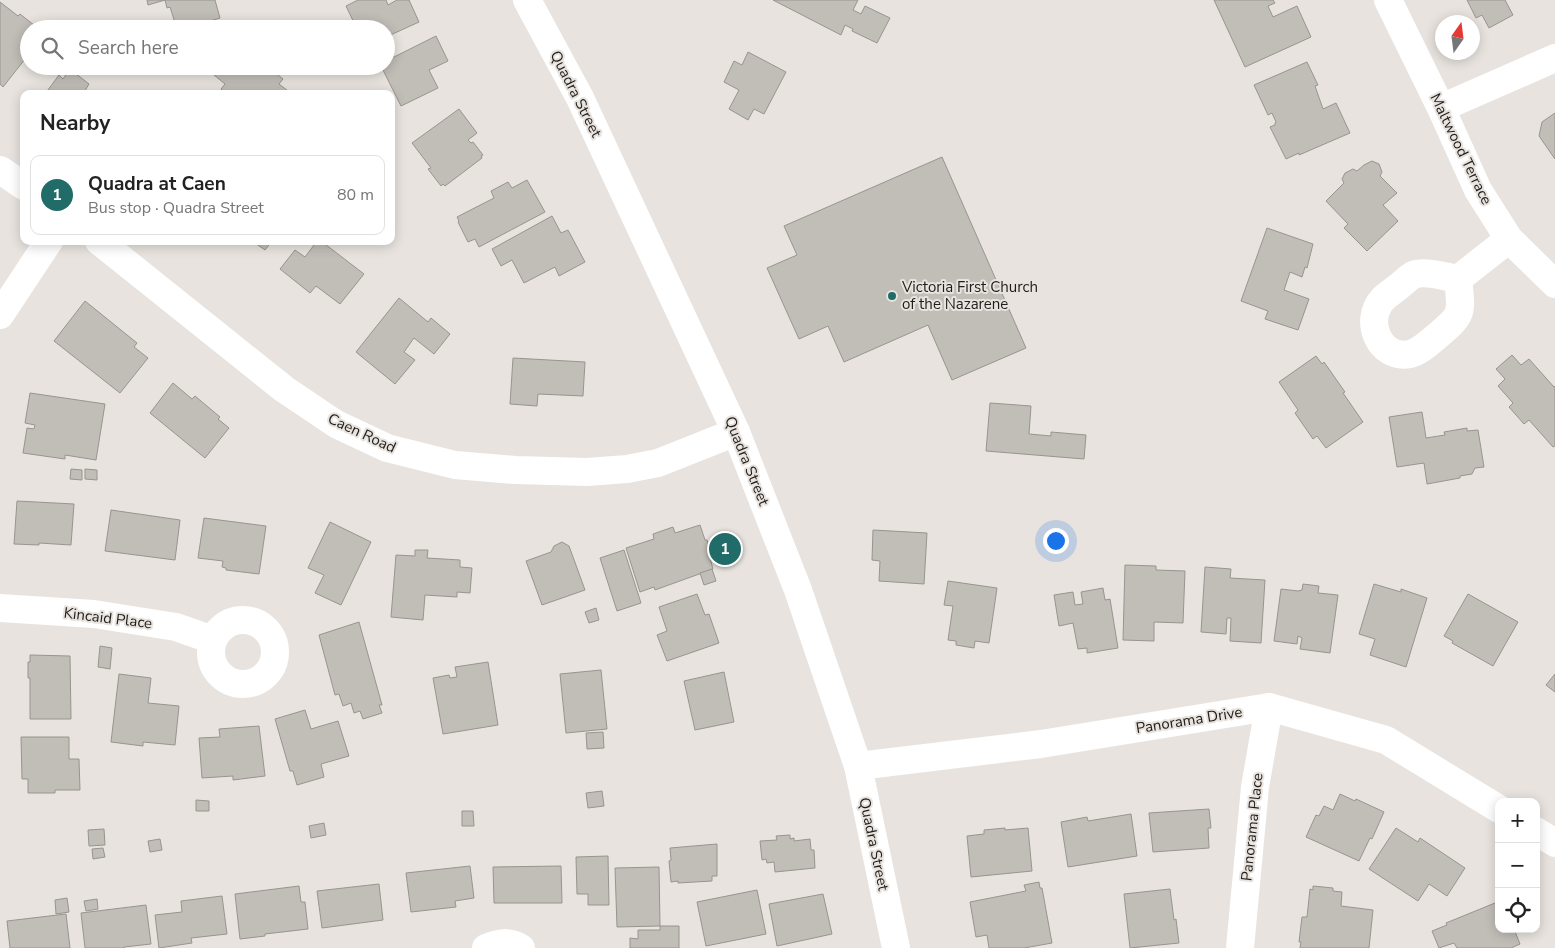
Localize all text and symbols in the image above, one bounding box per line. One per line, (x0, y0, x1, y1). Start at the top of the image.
north arrow (1435, 15, 1480, 60)
search box (20, 20, 395, 75)
icon: search (38, 34, 66, 62)
text: Search here (78, 35, 179, 61)
street label: Quadra Street (546, 47, 607, 141)
street label: Maltwood Terrace (1425, 90, 1497, 208)
text: Nearby (40, 109, 110, 137)
text: Quadra at Caen (88, 171, 226, 197)
text: 1 (52, 184, 62, 206)
text: 80 m (337, 184, 374, 206)
text: Bus stop · Quadra Street (88, 197, 264, 219)
place label: Victoria First Church of the Nazarene (901, 277, 1038, 314)
marker: Victoria First Church of the Nazarene (886, 290, 898, 302)
street label: Caen Road (325, 408, 399, 458)
street label: Quadra Street (720, 413, 774, 509)
your location (1043, 528, 1069, 554)
pin: 1 (709, 530, 741, 568)
street label: Kincaid Place (63, 603, 153, 633)
street label: Panorama Drive (1134, 702, 1244, 738)
street label: Panorama Place (1236, 772, 1268, 882)
street label: Quadra Street (854, 796, 894, 893)
map controls (1495, 798, 1540, 933)
button: + (1495, 798, 1540, 843)
button: − (1495, 843, 1540, 888)
button: locate (1495, 888, 1540, 933)

